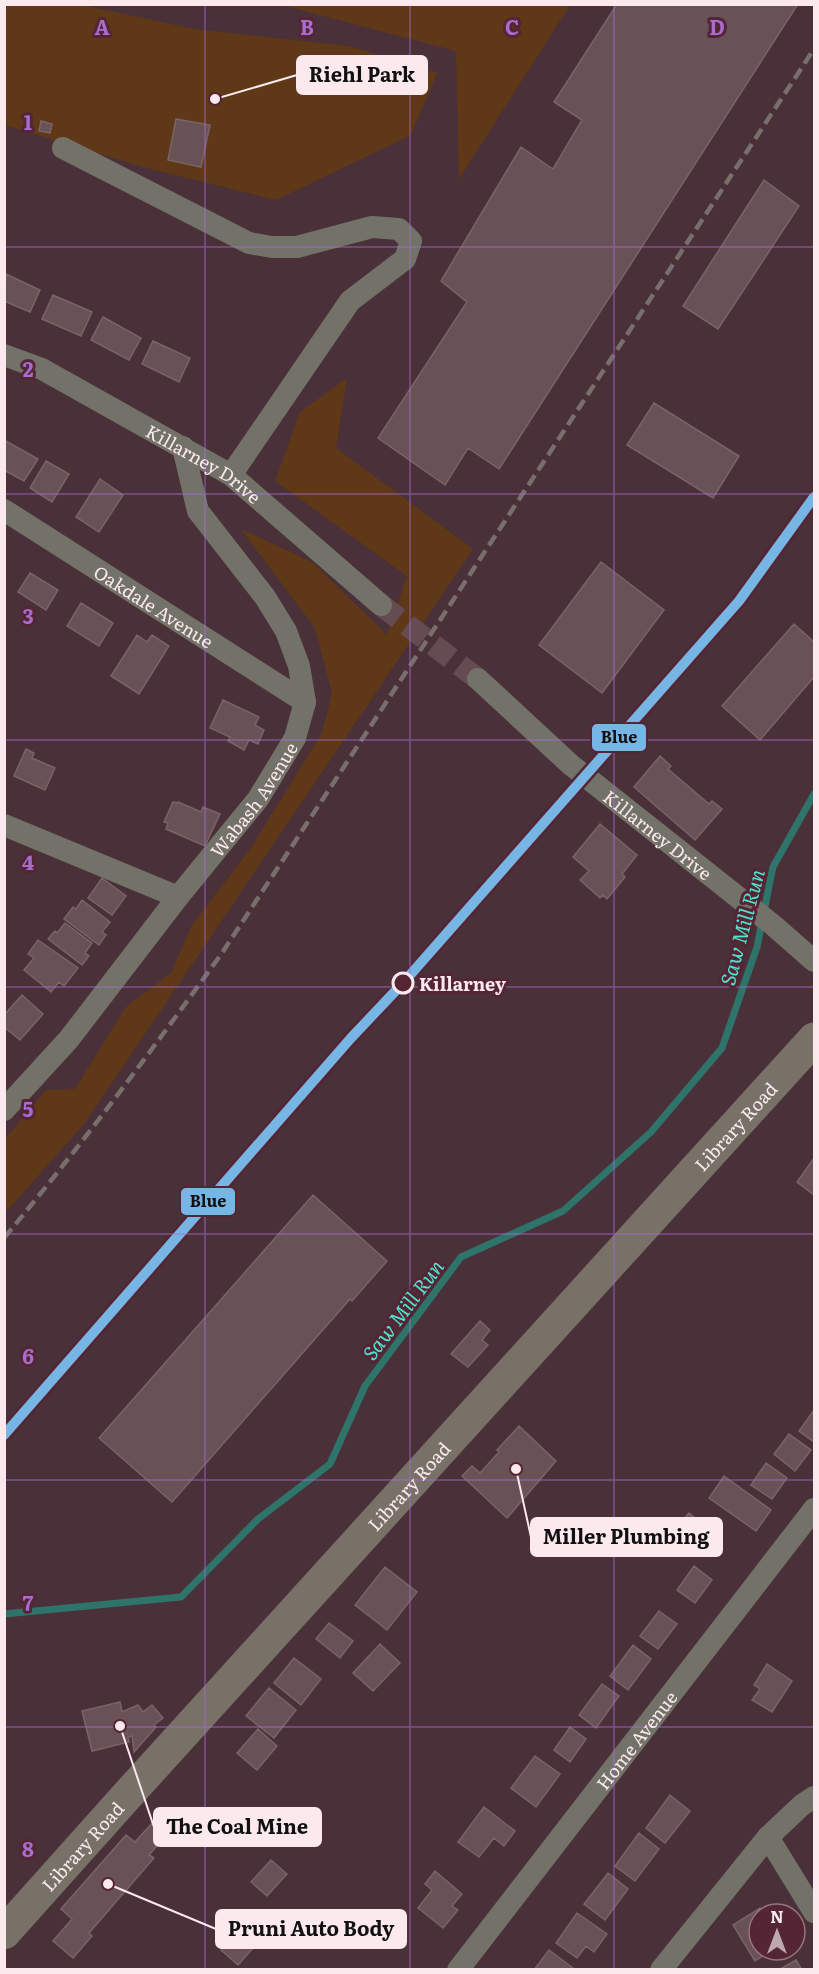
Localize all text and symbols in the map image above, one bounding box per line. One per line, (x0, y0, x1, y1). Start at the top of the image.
text: A (94, 11, 110, 41)
text: B (300, 11, 314, 41)
text: C (505, 11, 519, 41)
text: D (709, 11, 725, 41)
callout: Riehl Park (297, 56, 427, 94)
text: Riehl Park (309, 58, 416, 88)
text: 1 (24, 106, 32, 136)
text: 2 (23, 353, 34, 383)
street label: Killarney Drive (141, 417, 268, 509)
street label: Oakdale Avenue (89, 558, 219, 654)
text: 3 (22, 600, 34, 630)
line badge: Blue (591, 723, 647, 752)
text: Blue (601, 724, 637, 748)
street label: Wabash Avenue (203, 736, 303, 862)
street label: Killarney Drive (598, 783, 718, 886)
text: 4 (22, 846, 34, 876)
water label: Saw Mill Run (711, 866, 771, 988)
place label: Killarney (419, 970, 506, 997)
marker: Killarney (392, 972, 414, 994)
street label: Library Road (687, 1075, 783, 1176)
text: 5 (23, 1093, 34, 1123)
line badge: Blue (180, 1187, 236, 1216)
text: Blue (190, 1188, 226, 1212)
water label: Saw Mill Run (354, 1252, 450, 1366)
text: 6 (22, 1340, 34, 1370)
street label: Library Road (361, 1435, 456, 1536)
callout: Miller Plumbing (531, 1518, 722, 1556)
text: Miller Plumbing (543, 1520, 710, 1550)
text: 7 (23, 1587, 34, 1617)
street label: Home Avenue (589, 1684, 683, 1795)
street label: Library Road (35, 1795, 129, 1897)
callout: The Coal Mine (154, 1808, 321, 1846)
text: The Coal Mine (166, 1810, 308, 1840)
text: 8 (22, 1833, 34, 1863)
north arrow (747, 1902, 807, 1962)
text: N (770, 1904, 784, 1928)
callout: Pruni Auto Body (216, 1910, 406, 1948)
text: Pruni Auto Body (228, 1912, 395, 1942)

